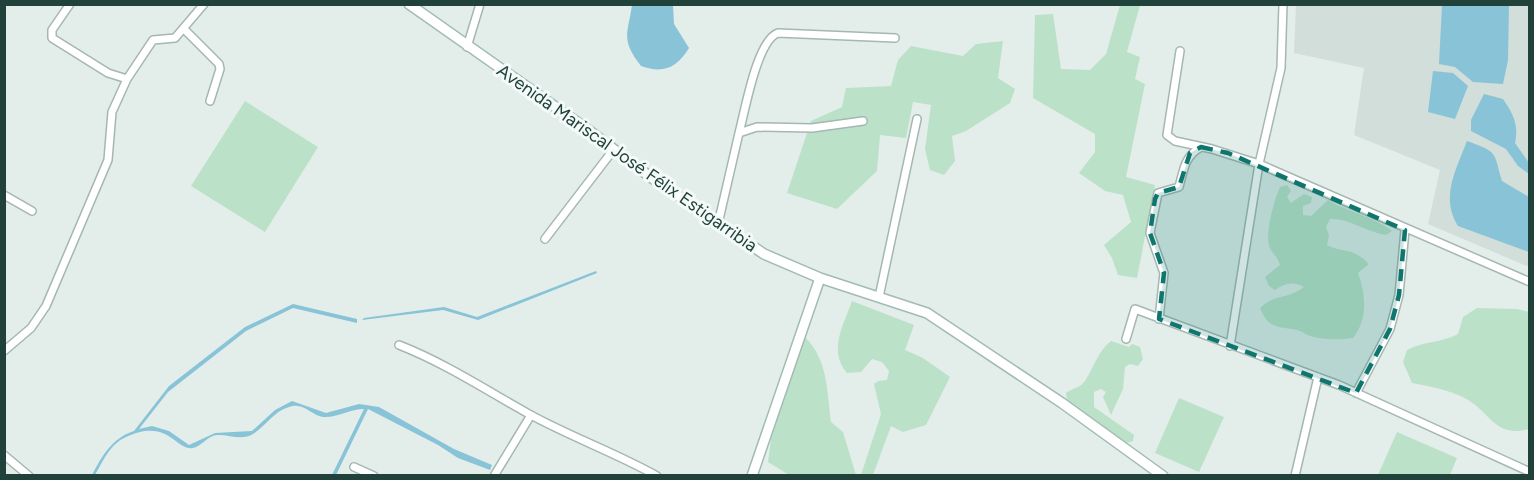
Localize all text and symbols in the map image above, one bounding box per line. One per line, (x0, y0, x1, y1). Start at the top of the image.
street label: Avenida Mariscal José Félix Estigarribia (493, 59, 761, 257)

